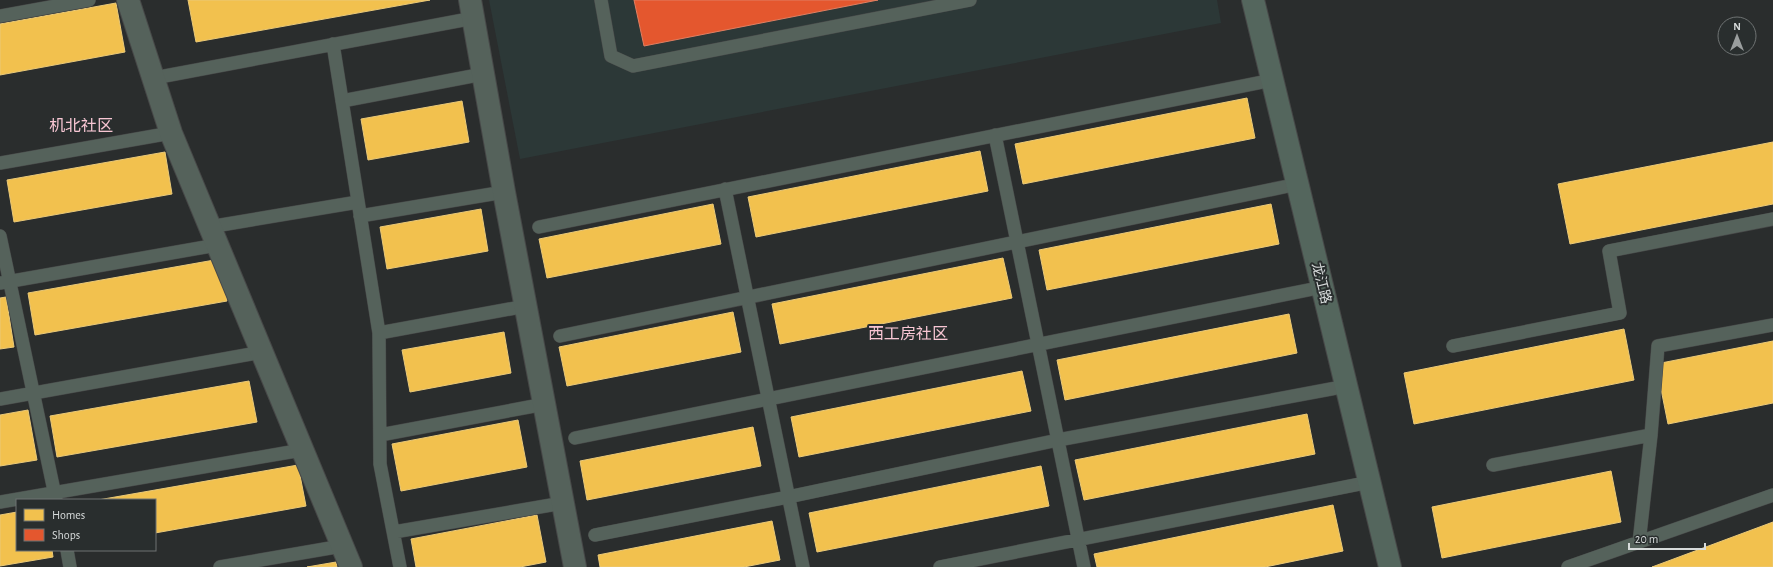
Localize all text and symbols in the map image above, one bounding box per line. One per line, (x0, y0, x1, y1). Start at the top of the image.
north arrow (1717, 16, 1757, 56)
text: N (1733, 21, 1741, 32)
district label: 机北社区 (49, 117, 113, 134)
street label: 龙江路 (1309, 261, 1335, 305)
district label: 西工房社区 (868, 325, 948, 342)
legend (16, 499, 156, 551)
text: Homes (52, 509, 85, 521)
scale bar (1629, 525, 1705, 551)
text: Shops (52, 529, 80, 541)
text: 20 m (1635, 533, 1658, 545)

